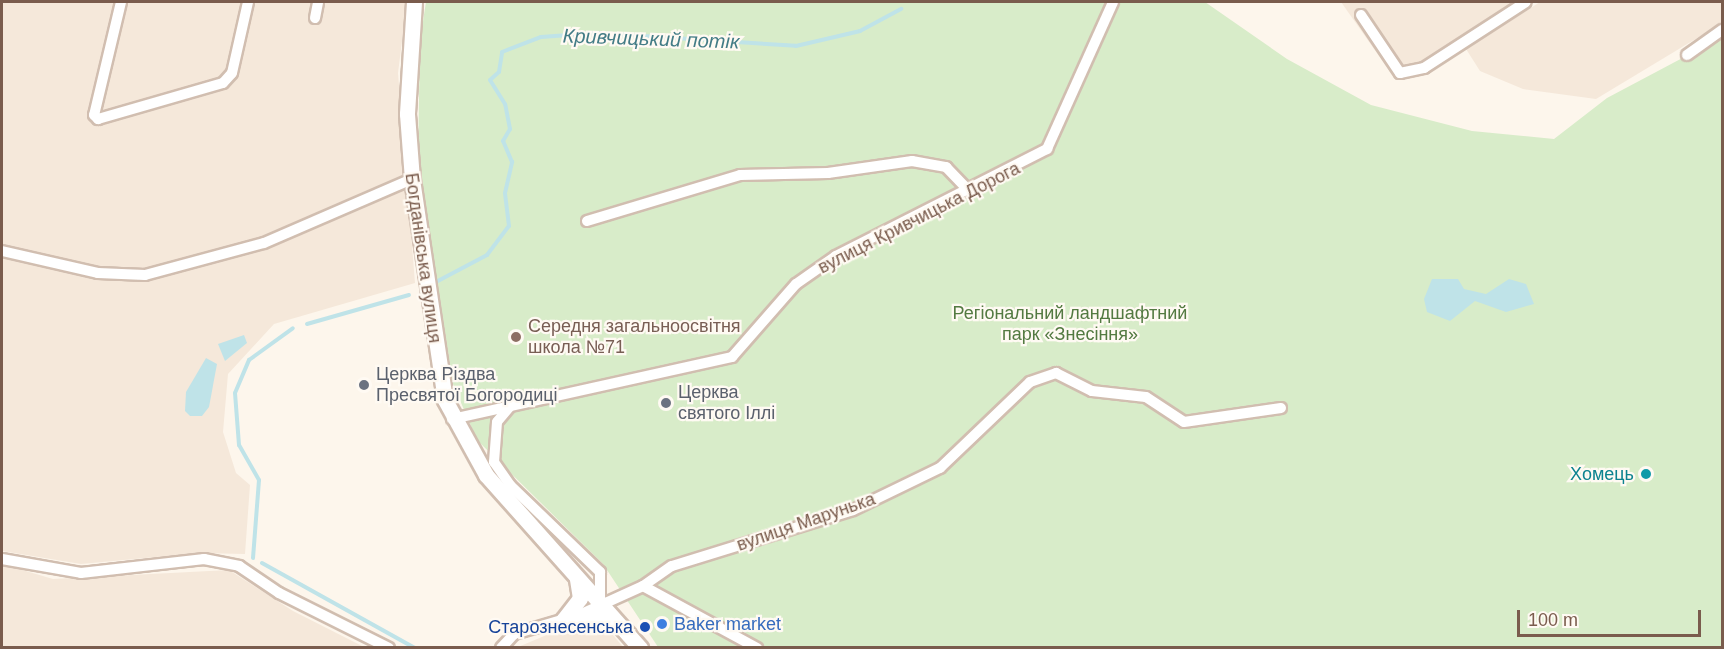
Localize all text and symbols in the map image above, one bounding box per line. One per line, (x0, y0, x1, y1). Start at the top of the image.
water label: Кривчицький потік (562, 24, 740, 54)
street label: вулиця Кривчицька Дорога (814, 158, 1024, 278)
street label: Богданівська вулиця (400, 172, 446, 344)
park label: Регіональний ландшафтний парк «Знесіння» (953, 303, 1187, 346)
place label: Середня загальноосвітня школа №71 (528, 316, 741, 358)
marker: Середня загальноосвітня школа №71 (509, 330, 523, 344)
place label: Церква Різдва Пресвятої Богородиці (376, 364, 558, 406)
marker: Церква Різдва Пресвятої Богородиці (357, 378, 371, 392)
place label: Церква святого Іллі (678, 382, 775, 424)
marker: Церква святого Іллі (659, 396, 673, 410)
place label: Хомець (1570, 463, 1634, 485)
marker: Хомець (1639, 467, 1653, 481)
street label: вулиця Марунька (734, 488, 878, 556)
scale bar (1520, 598, 1704, 636)
text: 100 m (1528, 610, 1578, 630)
place label: Baker market (674, 613, 781, 635)
place label: Старознесенська (488, 616, 633, 638)
marker: Baker market (655, 617, 669, 631)
marker: Старознесенська (638, 620, 652, 634)

